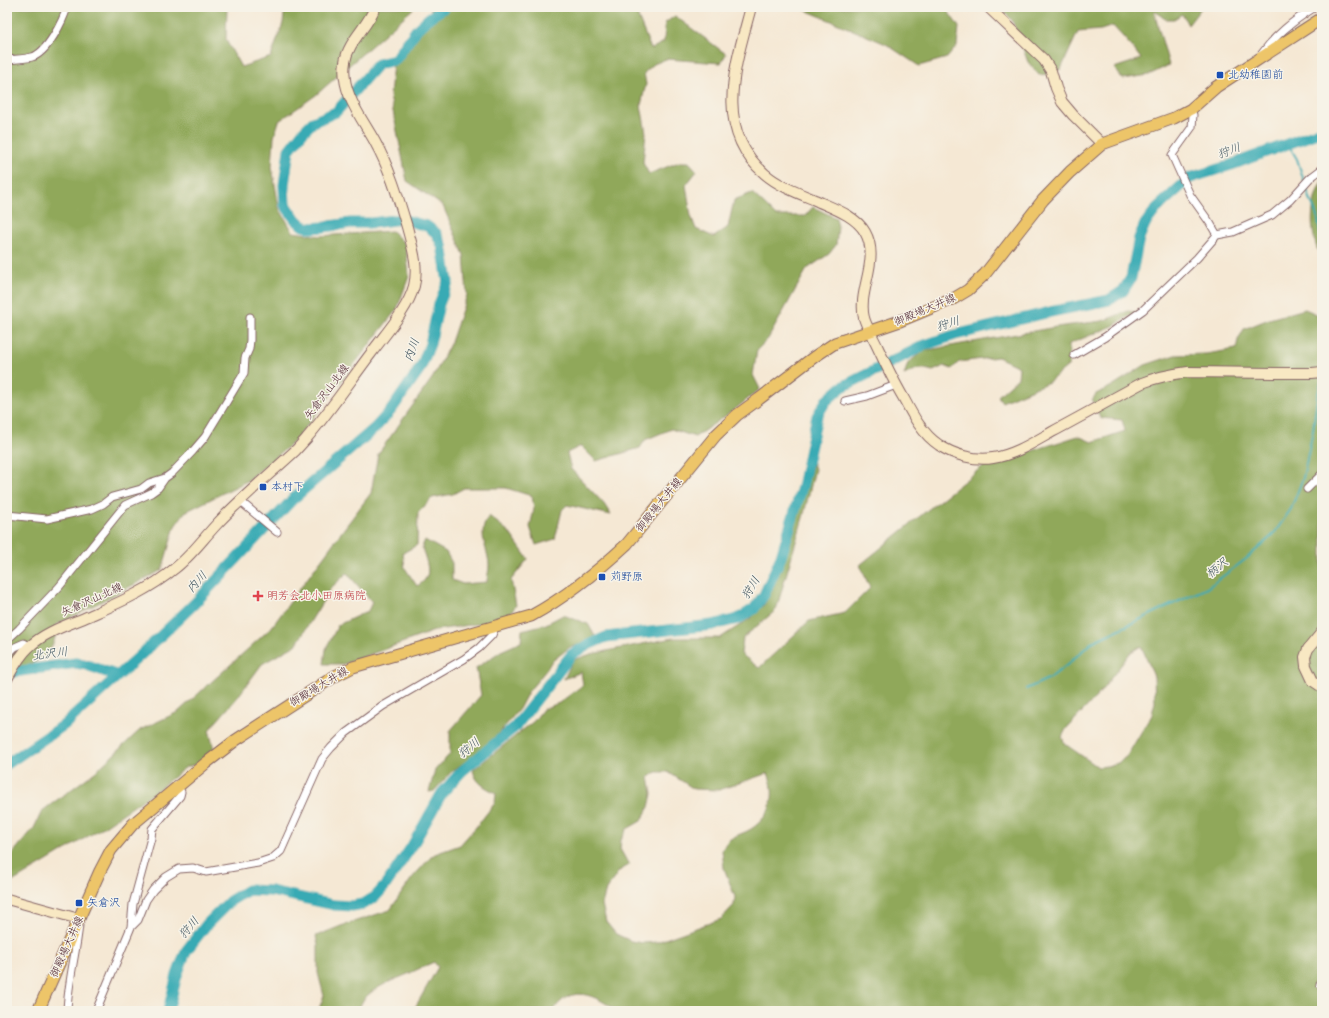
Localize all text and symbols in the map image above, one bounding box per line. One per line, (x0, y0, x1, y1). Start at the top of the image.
place label: 北幼稚園前 (1228, 66, 1283, 84)
marker: 北幼稚園前 (1215, 70, 1225, 80)
water label: 狩川 (1214, 138, 1244, 164)
street label: 御殿場大井線 (891, 289, 959, 331)
water label: 狩川 (934, 312, 962, 336)
water label: 内川 (399, 335, 425, 365)
street label: 矢倉沢山北線 (300, 360, 354, 424)
street label: 御殿場大井線 (631, 474, 687, 536)
place label: 本村下 (271, 478, 304, 496)
marker: 本村下 (258, 482, 268, 492)
water label: 柄沢 (1202, 552, 1233, 583)
water label: 内川 (182, 567, 212, 597)
place label: 苅野原 (610, 568, 643, 586)
marker: 苅野原 (597, 572, 607, 582)
water label: 狩川 (737, 573, 765, 603)
street label: 矢倉沢山北線 (58, 578, 126, 622)
place label: 明芳会北小田原病院 (267, 587, 366, 605)
marker: 明芳会北小田原病院 (252, 590, 264, 602)
water label: 北沢川 (31, 642, 69, 666)
street label: 御殿場大井線 (286, 662, 352, 712)
water label: 狩川 (454, 733, 484, 763)
place label: 矢倉沢 (87, 894, 120, 912)
marker: 矢倉沢 (74, 898, 84, 908)
street label: 御殿場大井線 (45, 913, 89, 981)
water label: 狩川 (174, 913, 204, 943)

